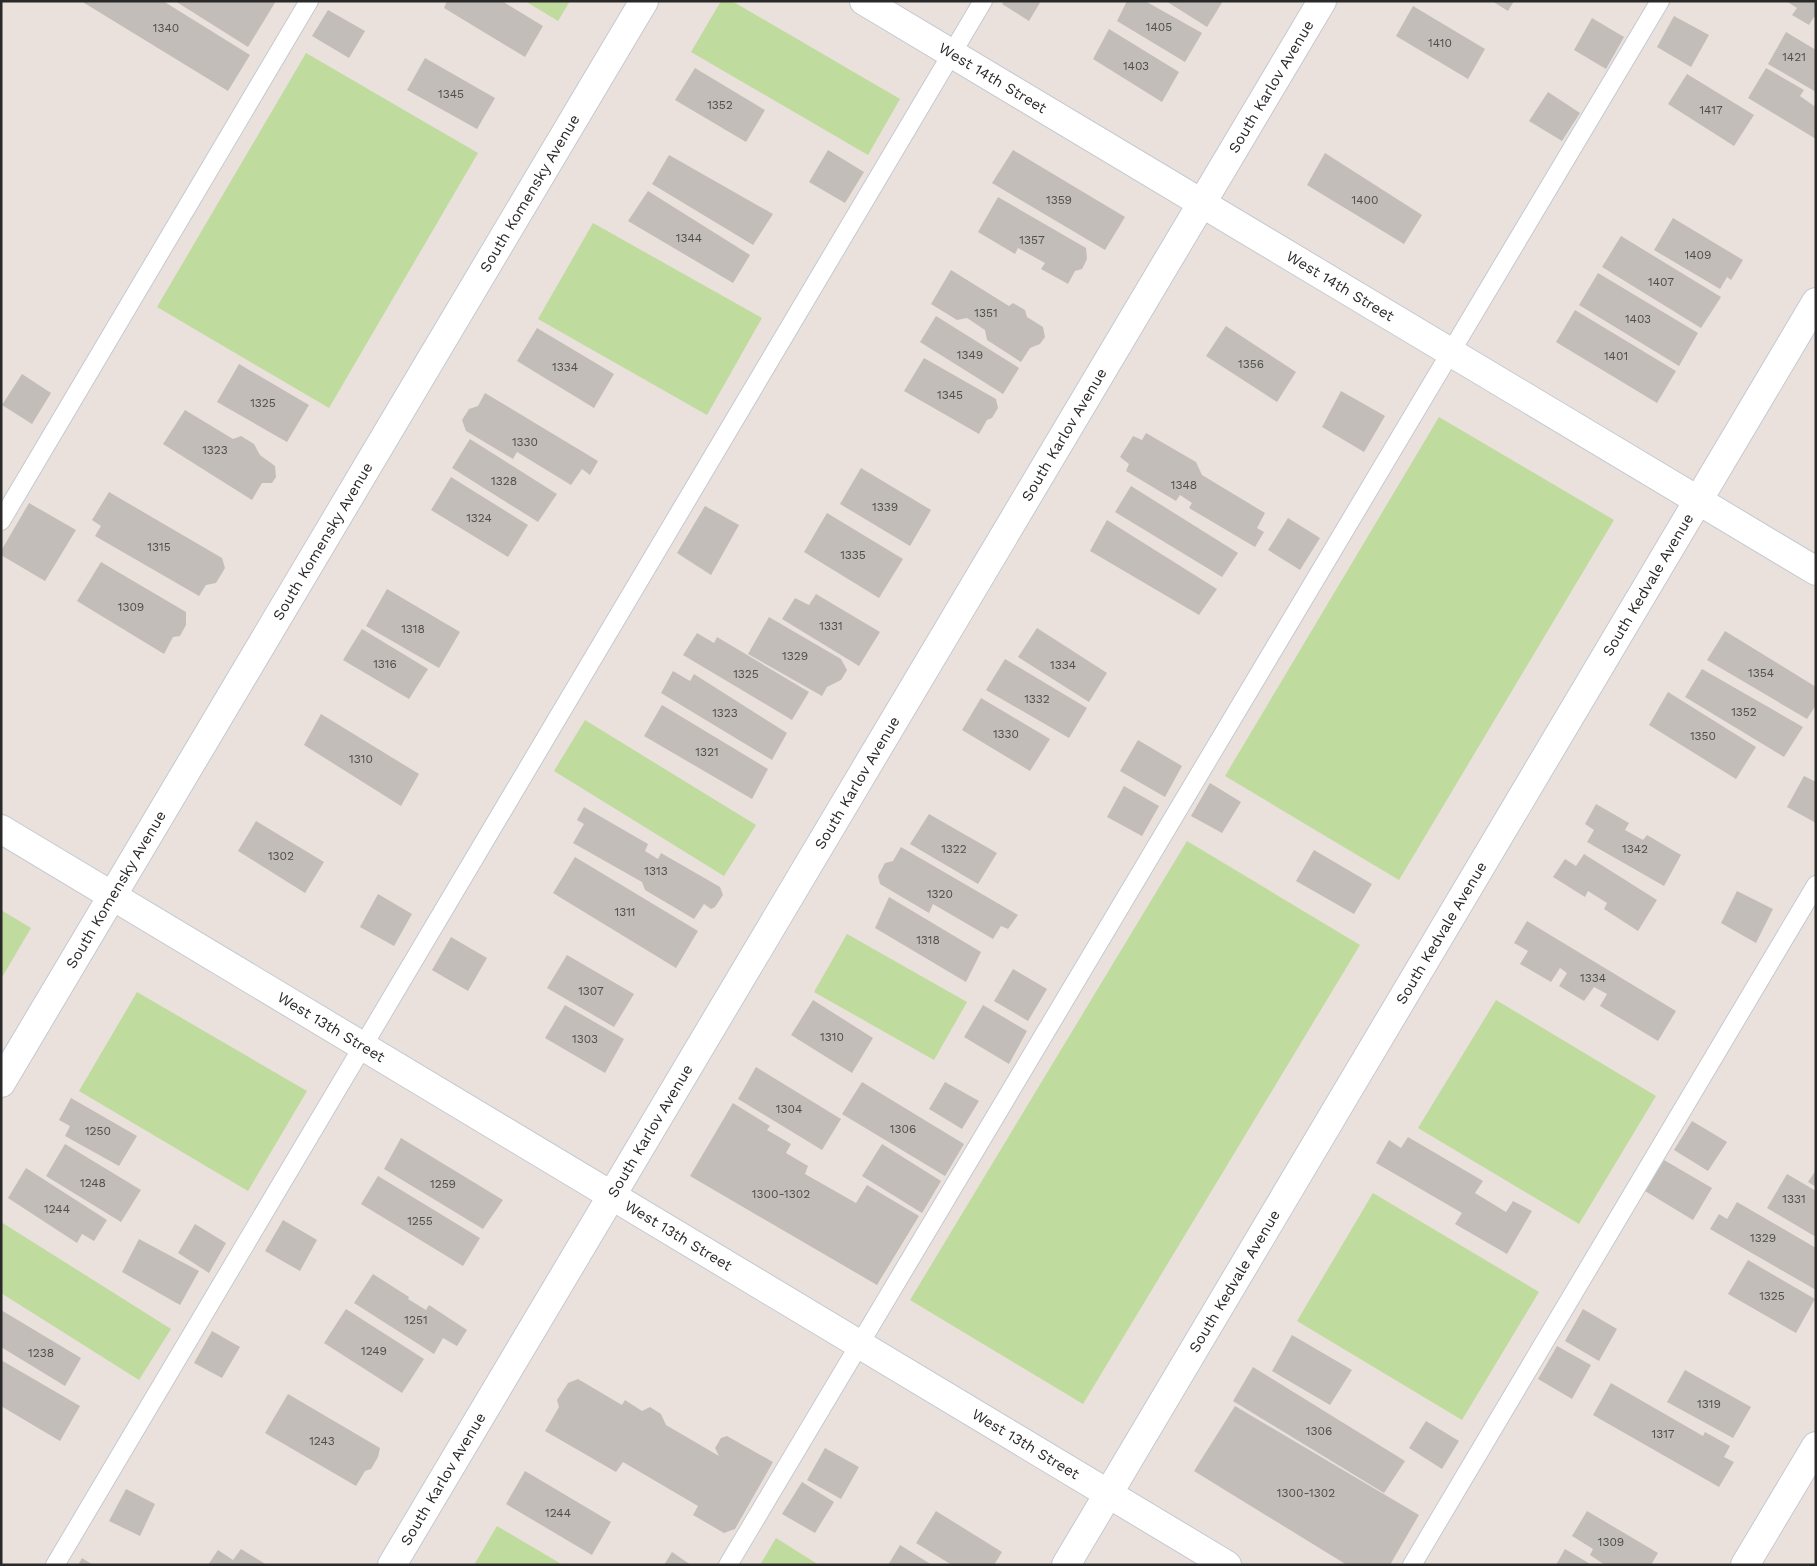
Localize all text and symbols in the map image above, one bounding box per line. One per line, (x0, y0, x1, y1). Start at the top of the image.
street label: South Karlov Avenue (1225, 17, 1318, 156)
house number: 1405 (1146, 20, 1172, 34)
house number: 1340 (153, 21, 179, 35)
house number: 1410 (1428, 36, 1452, 50)
street label: West 14th Street (936, 39, 1050, 118)
house number: 1421 (1782, 50, 1806, 64)
house number: 1403 (1123, 59, 1149, 73)
house number: 1345 (438, 87, 464, 101)
house number: 1352 (707, 98, 733, 112)
house number: 1417 (1699, 103, 1723, 117)
street label: South Komensky Avenue (476, 111, 584, 275)
house number: 1359 (1046, 193, 1072, 207)
house number: 1400 (1352, 193, 1378, 207)
house number: 1344 (676, 231, 702, 245)
house number: 1357 (1019, 233, 1045, 247)
street label: West 14th Street (1283, 247, 1398, 326)
house number: 1409 (1685, 248, 1711, 262)
house number: 1407 (1648, 275, 1674, 289)
house number: 1351 (974, 306, 998, 320)
house number: 1403 (1625, 312, 1651, 326)
house number: 1349 (957, 348, 983, 362)
house number: 1401 (1604, 349, 1628, 363)
house number: 1356 (1238, 357, 1264, 371)
house number: 1334 (552, 360, 578, 374)
street label: South Karlov Avenue (1018, 365, 1111, 504)
house number: 1345 (937, 388, 963, 402)
house number: 1325 (250, 396, 276, 410)
house number: 1330 (512, 435, 538, 449)
house number: 1323 (202, 443, 228, 457)
street label: South Komensky Avenue (269, 459, 377, 624)
house number: 1328 (491, 474, 517, 488)
house number: 1348 (1171, 478, 1197, 492)
house number: 1339 (872, 500, 898, 514)
street label: South Kedvale Avenue (1599, 510, 1697, 659)
house number: 1324 (466, 511, 492, 525)
house number: 1315 (147, 540, 171, 554)
house number: 1335 (840, 548, 866, 562)
house number: 1309 (118, 600, 144, 614)
house number: 1331 (819, 619, 843, 633)
house number: 1318 (401, 622, 425, 636)
house number: 1329 (782, 649, 808, 663)
house number: 1316 (373, 657, 397, 671)
house number: 1334 (1050, 658, 1076, 672)
house number: 1354 (1748, 666, 1774, 680)
house number: 1325 (733, 667, 759, 681)
house number: 1332 (1024, 692, 1050, 706)
house number: 1352 (1731, 705, 1757, 719)
house number: 1323 (712, 706, 738, 720)
street label: South Karlov Avenue (811, 713, 904, 853)
house number: 1330 (993, 727, 1019, 741)
house number: 1350 (1690, 729, 1716, 743)
house number: 1321 (695, 745, 719, 759)
house number: 1310 (349, 752, 373, 766)
street label: South Komensky Avenue (62, 807, 170, 972)
house number: 1322 (941, 842, 967, 856)
house number: 1342 (1622, 842, 1648, 856)
house number: 1302 (268, 849, 294, 863)
street label: South Kedvale Avenue (1392, 858, 1491, 1008)
house number: 1313 (644, 864, 668, 878)
house number: 1320 (927, 887, 953, 901)
house number: 1311 (614, 905, 636, 919)
house number: 1318 (916, 933, 940, 947)
house number: 1334 (1580, 971, 1606, 985)
house number: 1307 (578, 984, 604, 998)
street label: West 13th Street (274, 988, 389, 1067)
house number: 1310 (820, 1030, 844, 1044)
house number: 1303 (572, 1032, 598, 1046)
street label: South Karlov Avenue (604, 1061, 697, 1201)
house number: 1304 (776, 1102, 802, 1116)
house number: 1306 (890, 1122, 916, 1136)
house number: 1250 (85, 1124, 111, 1138)
house number: 1248 (80, 1176, 106, 1190)
house number: 1259 (430, 1177, 456, 1191)
house number: 1300-1302 (752, 1187, 810, 1201)
house number: 1331 (1782, 1192, 1806, 1206)
street label: West 13th Street (621, 1196, 736, 1275)
house number: 1244 (44, 1202, 70, 1216)
street label: South Kedvale Avenue (1185, 1207, 1284, 1356)
house number: 1255 (407, 1214, 433, 1228)
house number: 1329 (1750, 1231, 1776, 1245)
house number: 1325 (1759, 1289, 1785, 1303)
house number: 1251 (404, 1313, 428, 1327)
house number: 1249 (361, 1344, 387, 1358)
house number: 1238 (28, 1346, 54, 1360)
house number: 1319 (1697, 1397, 1721, 1411)
street label: West 13th Street (969, 1405, 1083, 1484)
street label: South Karlov Avenue (397, 1409, 490, 1549)
house number: 1306 (1306, 1424, 1332, 1438)
house number: 1317 (1651, 1427, 1675, 1441)
house number: 1243 (309, 1434, 335, 1448)
house number: 1300-1302 (1277, 1486, 1335, 1500)
house number: 1244 (545, 1506, 571, 1520)
house number: 1309 (1598, 1535, 1624, 1549)

